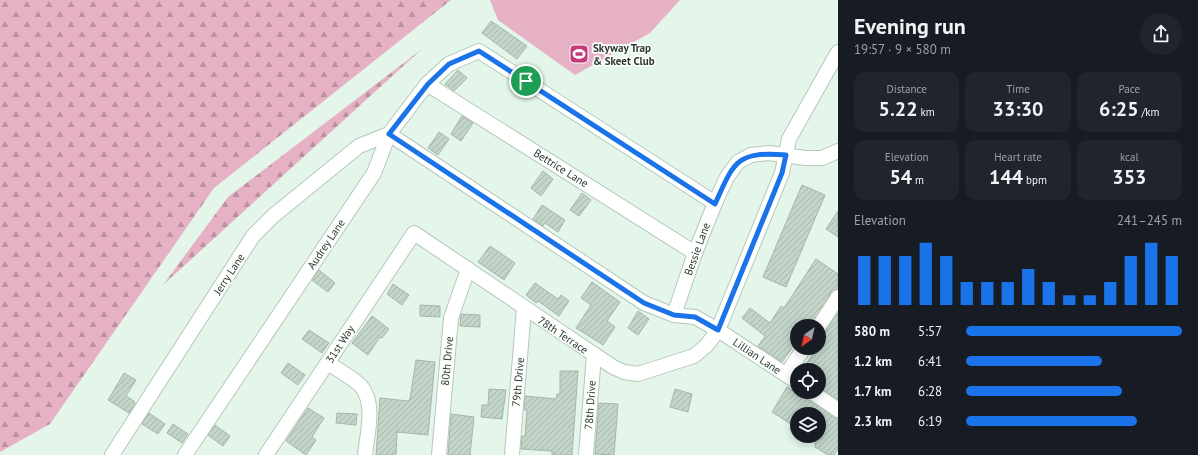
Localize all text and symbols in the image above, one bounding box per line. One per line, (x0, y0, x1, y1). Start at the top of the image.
text: Evening run (854, 12, 966, 40)
button: share (1140, 13, 1182, 55)
place label: Skyway Trap & Skeet Club (593, 41, 655, 68)
text: 19:57 · 9 × 580 m (854, 41, 951, 58)
sports icon: Skyway Trap & Skeet Club (568, 43, 590, 65)
pin (509, 64, 543, 98)
icon: arrive (515, 70, 537, 92)
text: Distance (887, 82, 927, 96)
text: Time (1006, 82, 1030, 96)
text: Pace (1119, 82, 1140, 96)
text: 5.22 (879, 96, 918, 122)
text: 33:30 (993, 96, 1043, 122)
text: 6:25 (1099, 96, 1139, 122)
text: km (918, 105, 935, 119)
text: /km (1139, 105, 1160, 119)
street label: Bettrice Lane (531, 146, 591, 191)
text: Elevation (885, 150, 929, 164)
text: Heart rate (994, 150, 1042, 164)
text: kcal (1120, 150, 1139, 164)
text: 54 (889, 164, 912, 190)
text: 144 (989, 164, 1023, 190)
text: 353 (1112, 164, 1146, 190)
text: m (912, 173, 924, 187)
text: bpm (1023, 173, 1047, 187)
text: Elevation (854, 212, 906, 229)
text: 241–245 m (1117, 212, 1182, 229)
street label: Audrey Lane (304, 216, 348, 272)
street label: Bessie Lane (681, 220, 713, 277)
street label: Jerry Lane (210, 250, 248, 298)
street label: 78th Terrace (535, 313, 591, 357)
north arrow (790, 319, 826, 355)
map controls (790, 319, 826, 443)
street label: 31st Way (323, 322, 358, 366)
text: 580 m (854, 323, 890, 340)
text: 5:57 (918, 323, 942, 340)
street label: 80th Drive (438, 335, 456, 386)
street label: Lillian Lane (730, 335, 784, 377)
text: 1.2 km (854, 353, 892, 370)
text: 6:41 (918, 353, 942, 370)
street label: 79th Drive (509, 356, 527, 407)
button: locate (790, 363, 826, 399)
street label: 78th Drive (581, 380, 599, 430)
text: 1.7 km (854, 383, 891, 400)
text: 6:28 (918, 383, 942, 400)
button: layers (790, 407, 826, 443)
text: 2.3 km (854, 413, 892, 430)
text: 6:19 (918, 413, 942, 430)

